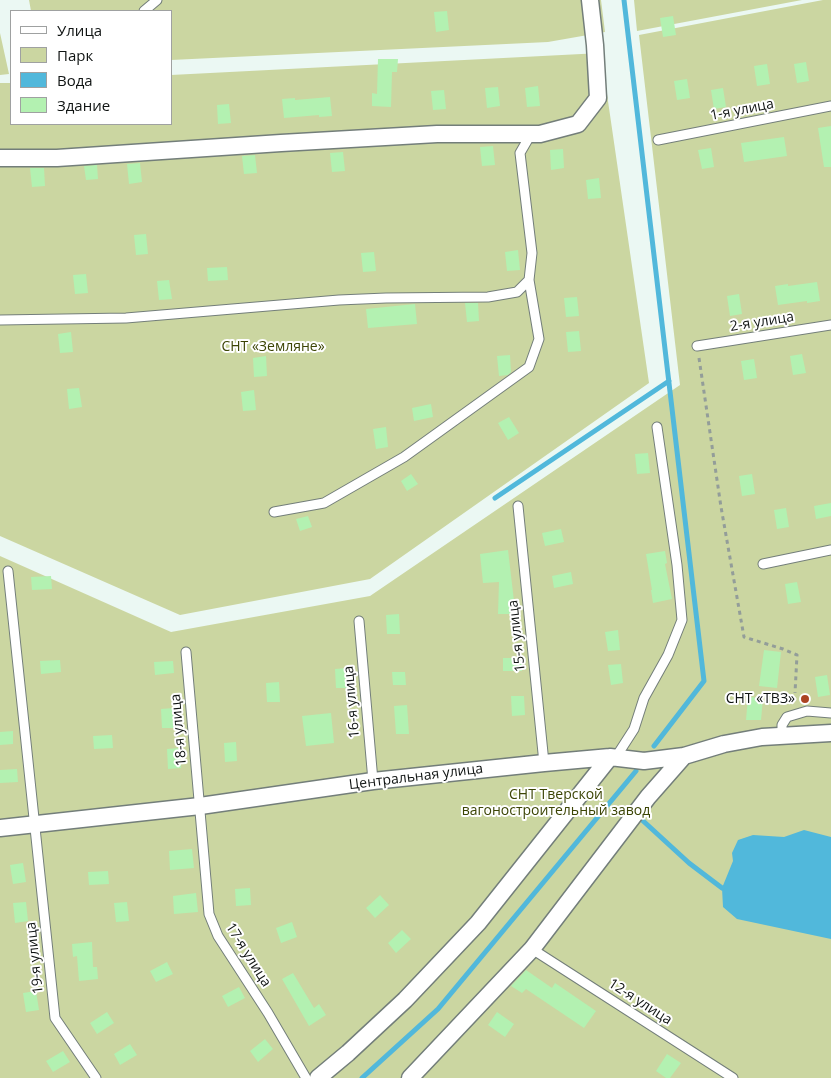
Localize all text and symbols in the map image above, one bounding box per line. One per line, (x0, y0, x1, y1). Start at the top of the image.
legend (10, 10, 172, 125)
text: Улица (57, 20, 102, 40)
text: Парк (57, 45, 93, 65)
text: Вода (57, 70, 93, 90)
text: Здание (57, 95, 110, 115)
street label: 1-я улица (709, 96, 775, 124)
street label: 2-я улица (729, 309, 795, 335)
park label: СНТ «Земляне» (221, 339, 325, 355)
street label: 15-я улица (505, 599, 529, 673)
street label: 16-я улица (340, 665, 364, 739)
place label: СНТ «ТВЗ» (726, 691, 795, 707)
street label: 18-я улица (167, 693, 191, 767)
marker: СНТ «ТВЗ» (799, 693, 811, 705)
street label: Центральная улица (348, 760, 484, 794)
park label: СНТ Тверской вагоностроительный завод (462, 787, 650, 820)
street label: 17-я улица (222, 920, 274, 990)
street label: 19-я улица (23, 921, 47, 995)
street label: 12-я улица (605, 975, 675, 1029)

